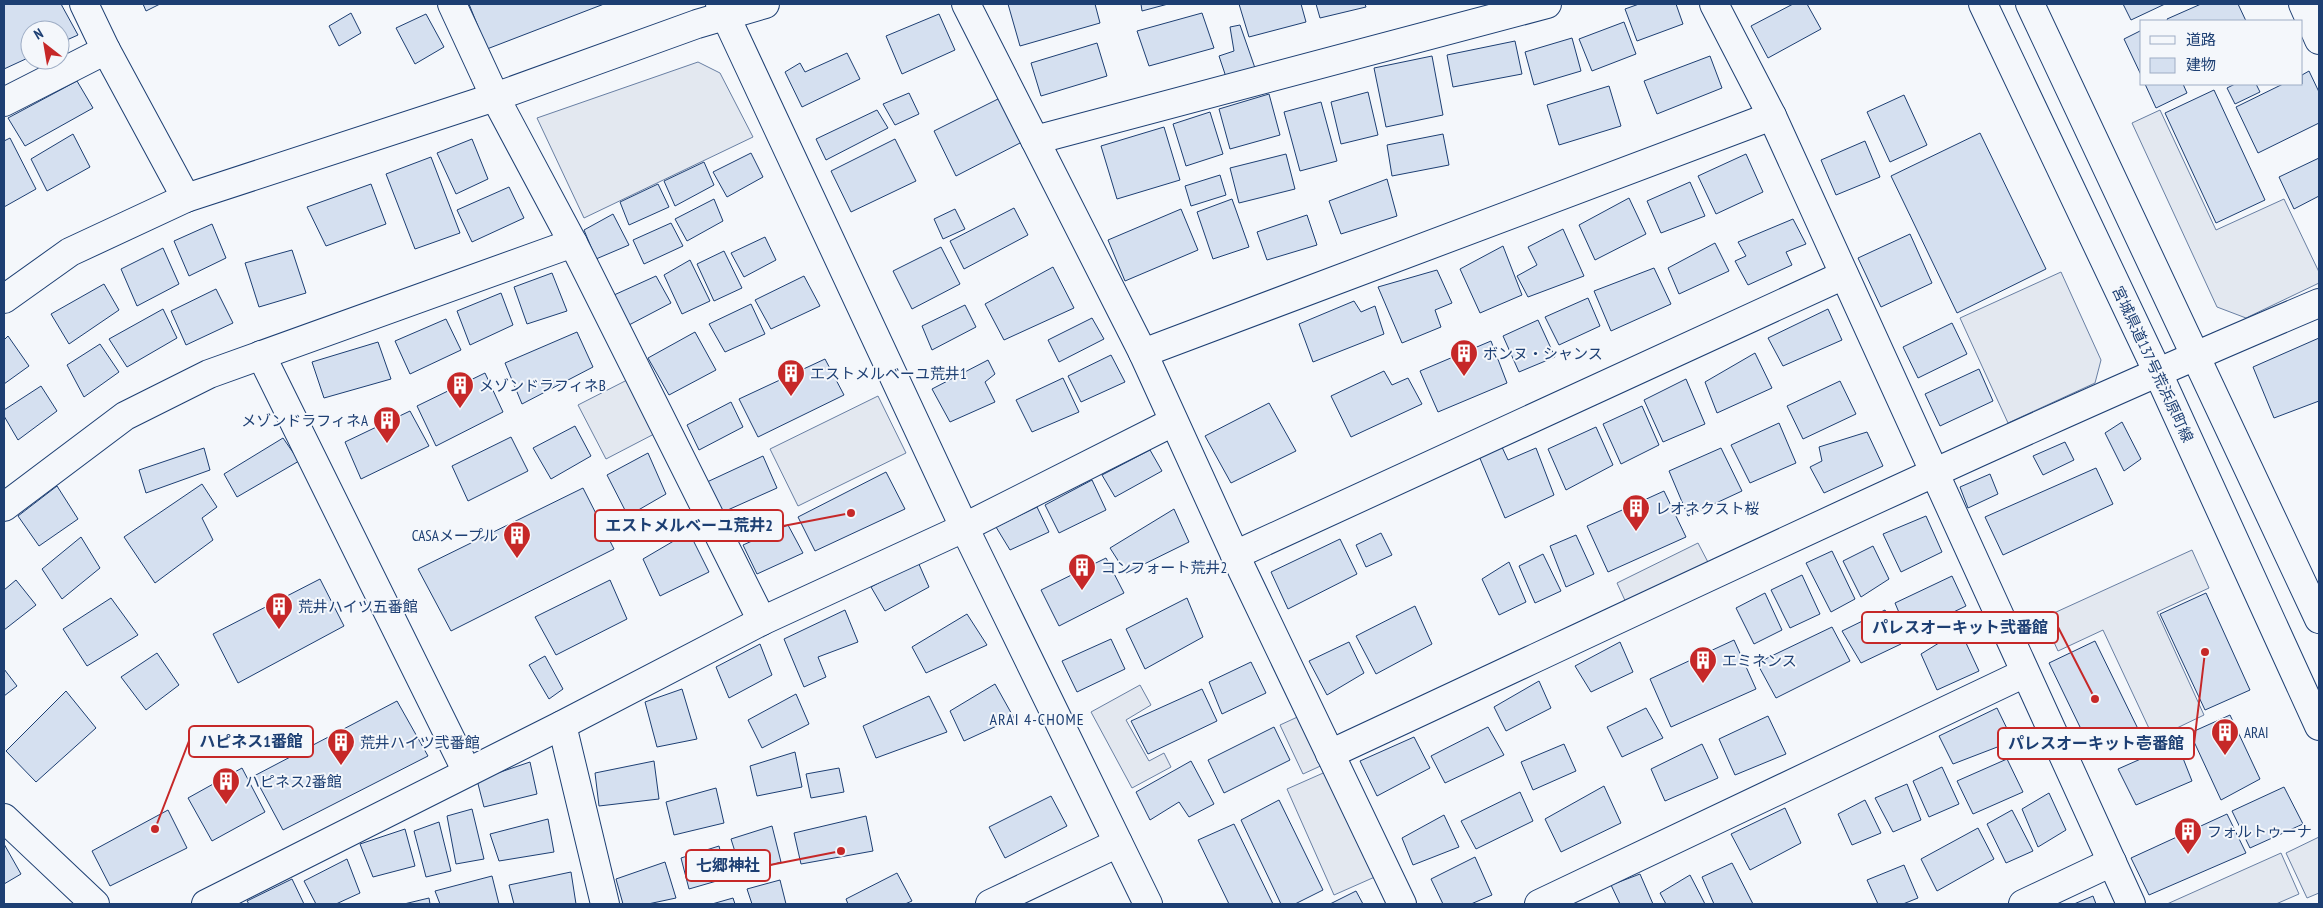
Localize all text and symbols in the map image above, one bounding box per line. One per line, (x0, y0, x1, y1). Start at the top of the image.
north arrow (20, 20, 70, 70)
legend (2140, 20, 2303, 85)
text: N (30, 24, 46, 44)
text: 道路 (2186, 30, 2216, 49)
text: 建物 (2186, 55, 2216, 74)
street label: 宮城県道137号荒浜原町線 (2108, 283, 2198, 445)
building icon: ボンヌ・シャンス (1449, 338, 1479, 377)
place label: ボンヌ・シャンス (1483, 344, 1603, 363)
building icon: エストメルベーユ荒井1 (776, 358, 806, 397)
place label: エストメルベーユ荒井1 (810, 364, 967, 383)
building icon: メゾンドラフィネB (445, 370, 475, 409)
place label: メゾンドラフィネB (479, 376, 606, 395)
building icon: メゾンドラフィネA (372, 405, 402, 444)
place label: メゾンドラフィネA (241, 411, 369, 430)
building icon: レオネクスト桜 (1621, 493, 1651, 532)
place label: レオネクスト桜 (1655, 499, 1760, 518)
callout: エストメルベーユ荒井2 (595, 510, 783, 541)
text: エストメルベーユ荒井2 (605, 515, 773, 535)
building icon: CASAメープル (502, 520, 532, 559)
place label: CASAメープル (412, 526, 498, 545)
building icon: コンフォート荒井2 (1067, 552, 1097, 591)
place label: コンフォート荒井2 (1101, 558, 1227, 577)
building icon: 荒井ハイツ五番館 (264, 591, 294, 630)
place label: 荒井ハイツ五番館 (298, 597, 418, 616)
callout: パレスオーキット弐番館 (1862, 612, 2058, 643)
text: パレスオーキット弐番館 (1872, 617, 2048, 637)
building icon: エミネンス (1688, 645, 1718, 684)
place label: エミネンス (1722, 651, 1797, 670)
district label: ARAI 4-CHOME (989, 709, 1085, 729)
building icon: ARAI (2210, 717, 2240, 756)
place label: ARAI (2244, 723, 2269, 742)
callout: ハピネス1番館 (189, 726, 313, 757)
building icon: 荒井ハイツ弐番館 (326, 727, 356, 766)
callout: パレスオーキット壱番館 (1998, 728, 2194, 759)
text: ハピネス1番館 (199, 731, 303, 751)
place label: 荒井ハイツ弐番館 (360, 733, 480, 752)
text: パレスオーキット壱番館 (2008, 733, 2184, 753)
building icon: ハピネス2番館 (211, 766, 241, 805)
place label: ハピネス2番館 (245, 772, 342, 791)
building icon: フォルトゥーナ (2173, 816, 2203, 855)
place label: フォルトゥーナ (2207, 822, 2312, 841)
callout: 七郷神社 (686, 850, 770, 881)
text: 七郷神社 (696, 855, 760, 875)

